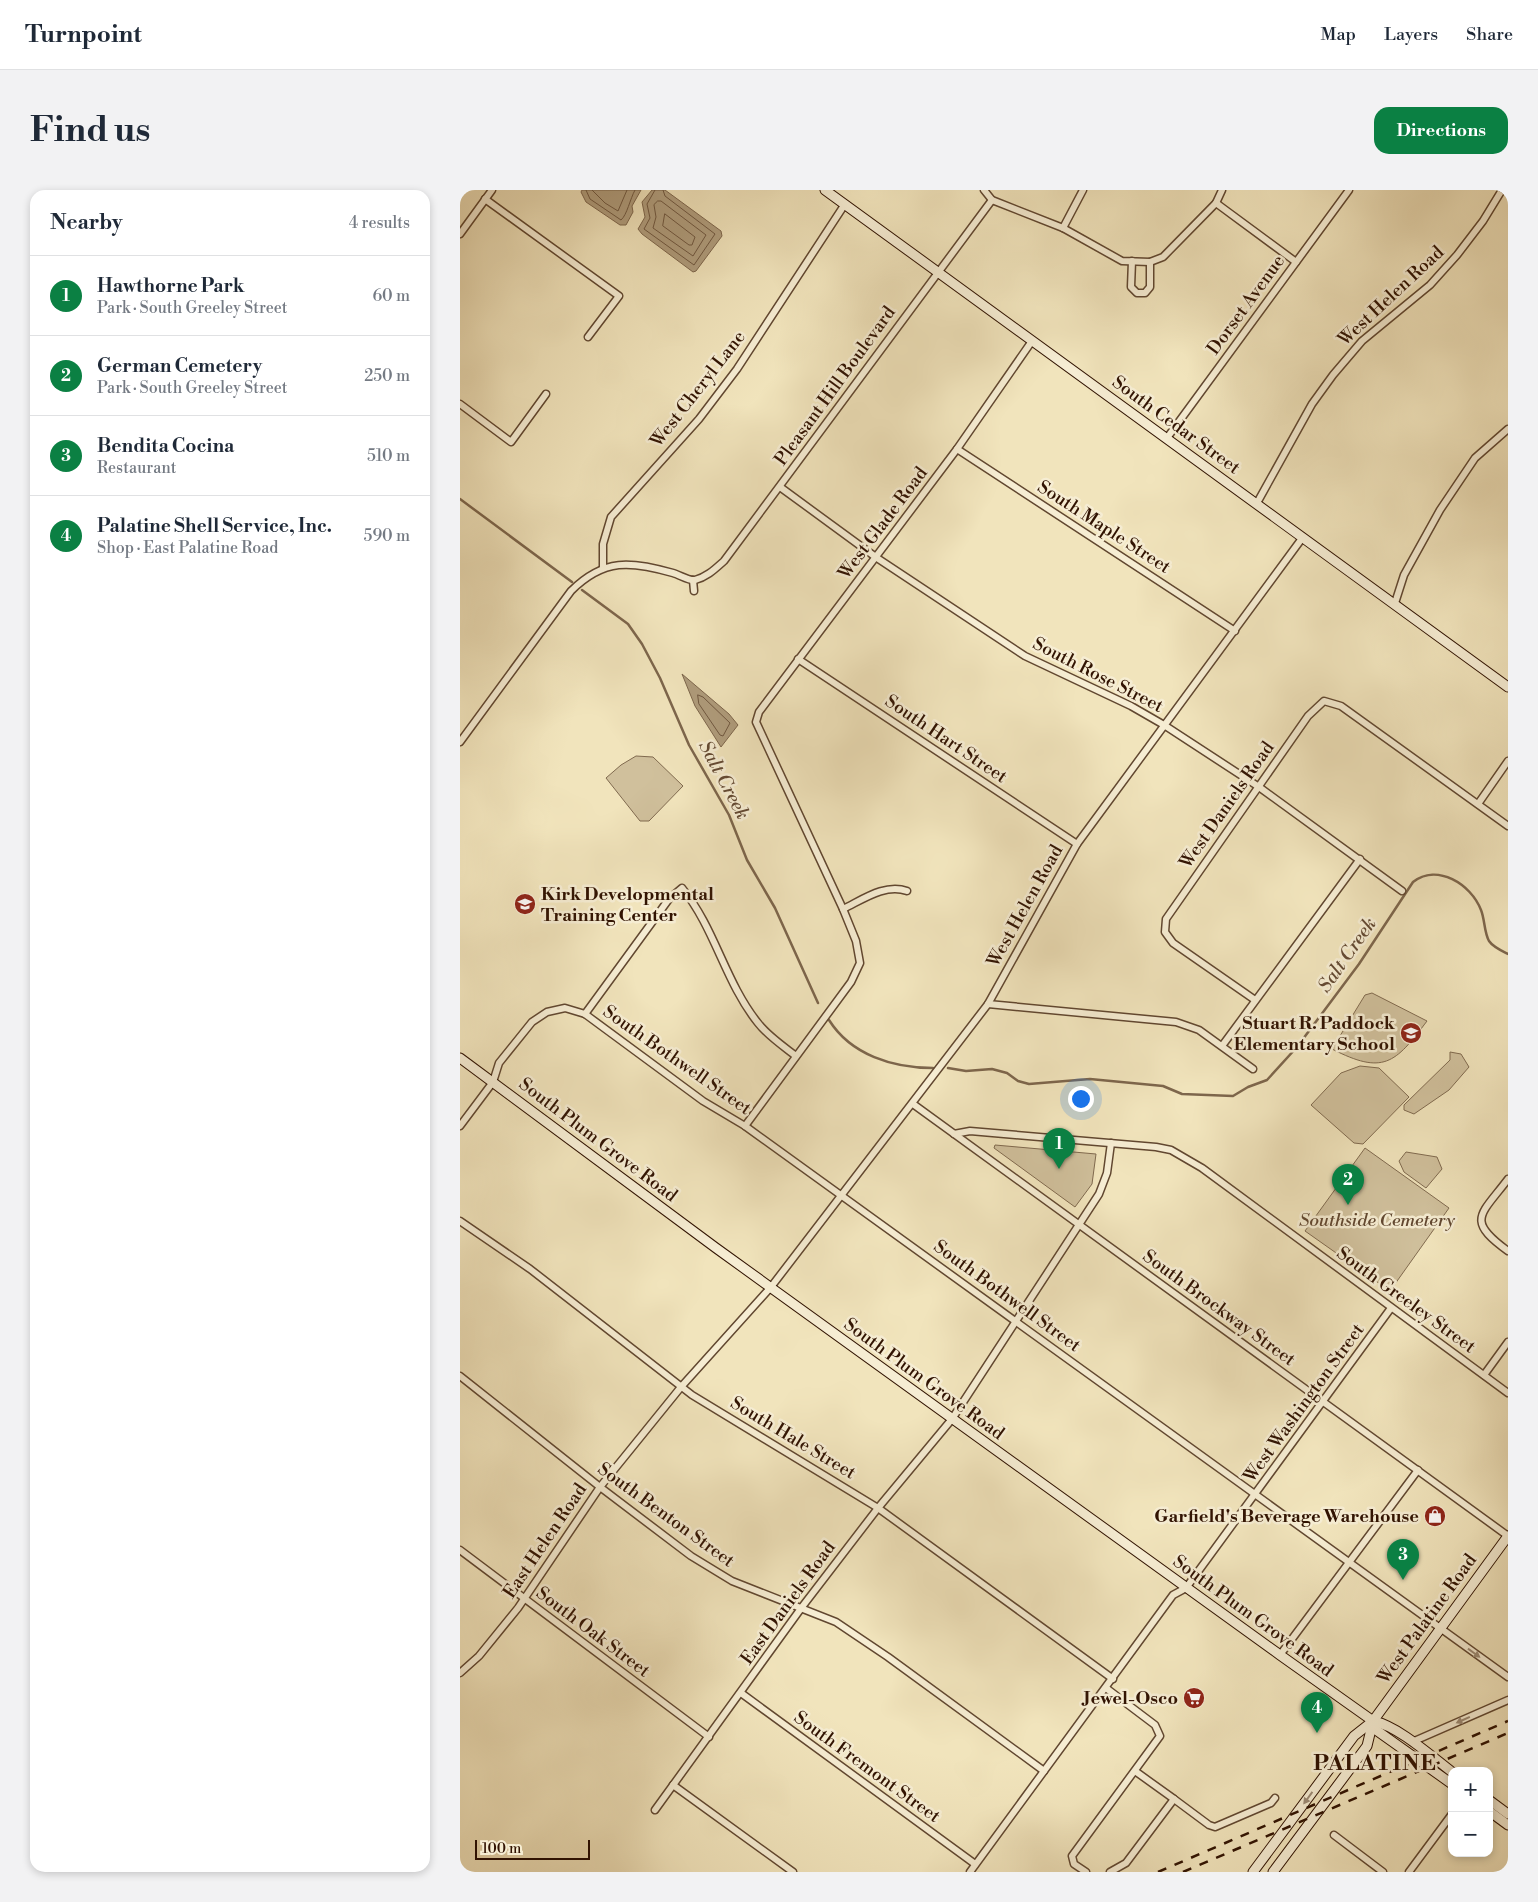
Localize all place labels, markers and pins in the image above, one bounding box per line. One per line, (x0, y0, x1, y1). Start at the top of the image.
place label: Kirk Developmental Training Center (541, 883, 714, 927)
school or university icon: Kirk Developmental Training Center (513, 892, 537, 916)
place label: Stuart R. Paddock Elementary School (1234, 1012, 1396, 1056)
school or university icon: Stuart R. Paddock Elementary School (1399, 1021, 1423, 1045)
pin: 1 (1043, 1128, 1075, 1169)
pin: 2 (1332, 1164, 1364, 1205)
shop icon: Garfield's Beverage Warehouse (1423, 1504, 1447, 1528)
place label: Garfield's Beverage Warehouse (1154, 1505, 1419, 1528)
pin: 3 (1387, 1539, 1419, 1580)
supermarket icon: Jewel-Osco (1182, 1686, 1206, 1710)
place label: Jewel-Osco (1081, 1687, 1178, 1710)
pin: 4 (1301, 1692, 1333, 1733)

